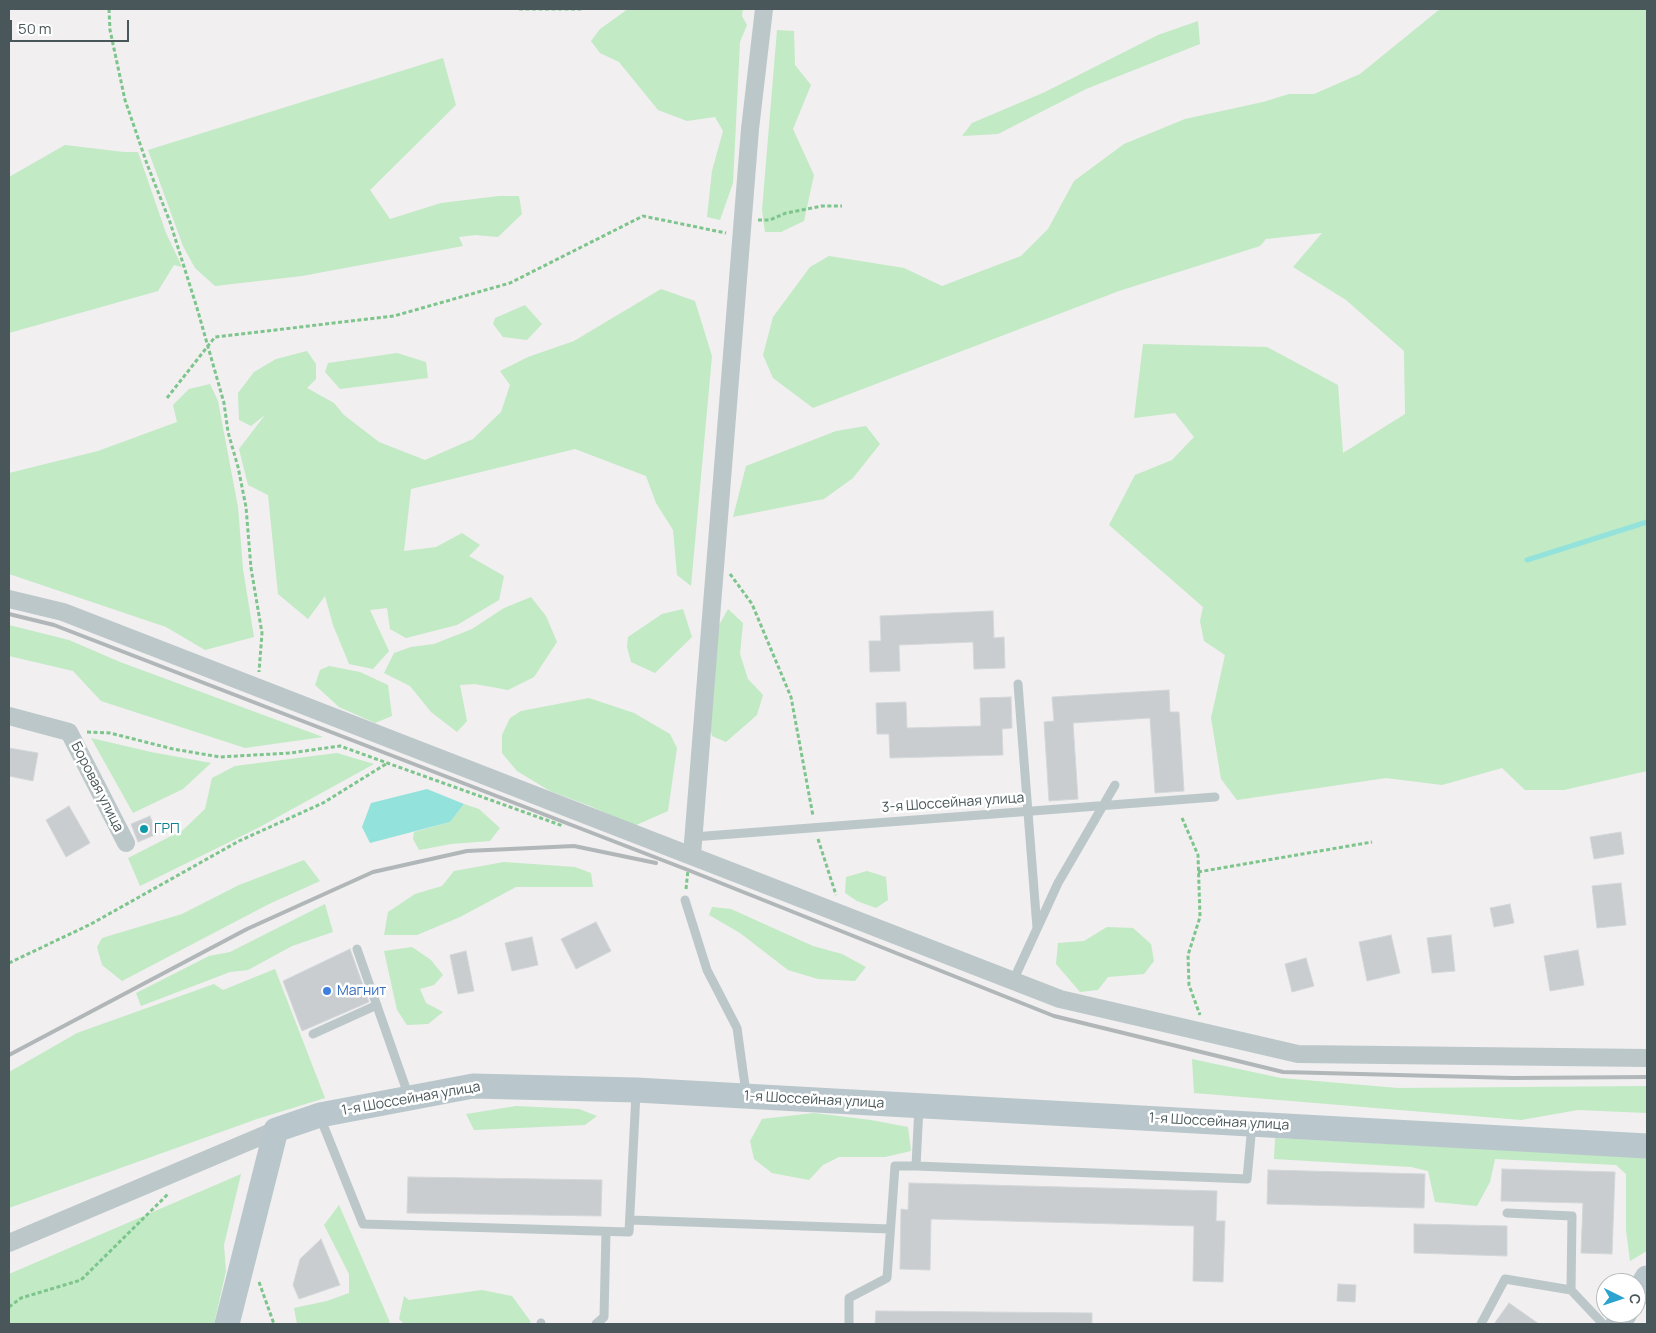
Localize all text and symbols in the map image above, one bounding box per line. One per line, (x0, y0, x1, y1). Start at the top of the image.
scale bar (12, 10, 131, 42)
text: 50 m (18, 18, 52, 39)
street label: Боровая улица (67, 739, 127, 835)
street label: 3-я Шоссейная улица (881, 790, 1025, 816)
place label: ГРП (154, 821, 180, 837)
marker: ГРП (138, 823, 150, 835)
place label: Магнит (337, 983, 386, 999)
marker: Магнит (321, 985, 333, 997)
street label: 1-я Шоссейная улица (340, 1079, 482, 1119)
street label: 1-я Шоссейная улица (743, 1088, 885, 1112)
street label: 1-я Шоссейная улица (1148, 1110, 1290, 1134)
north arrow (1596, 1273, 1646, 1323)
text: С (1626, 1293, 1645, 1305)

